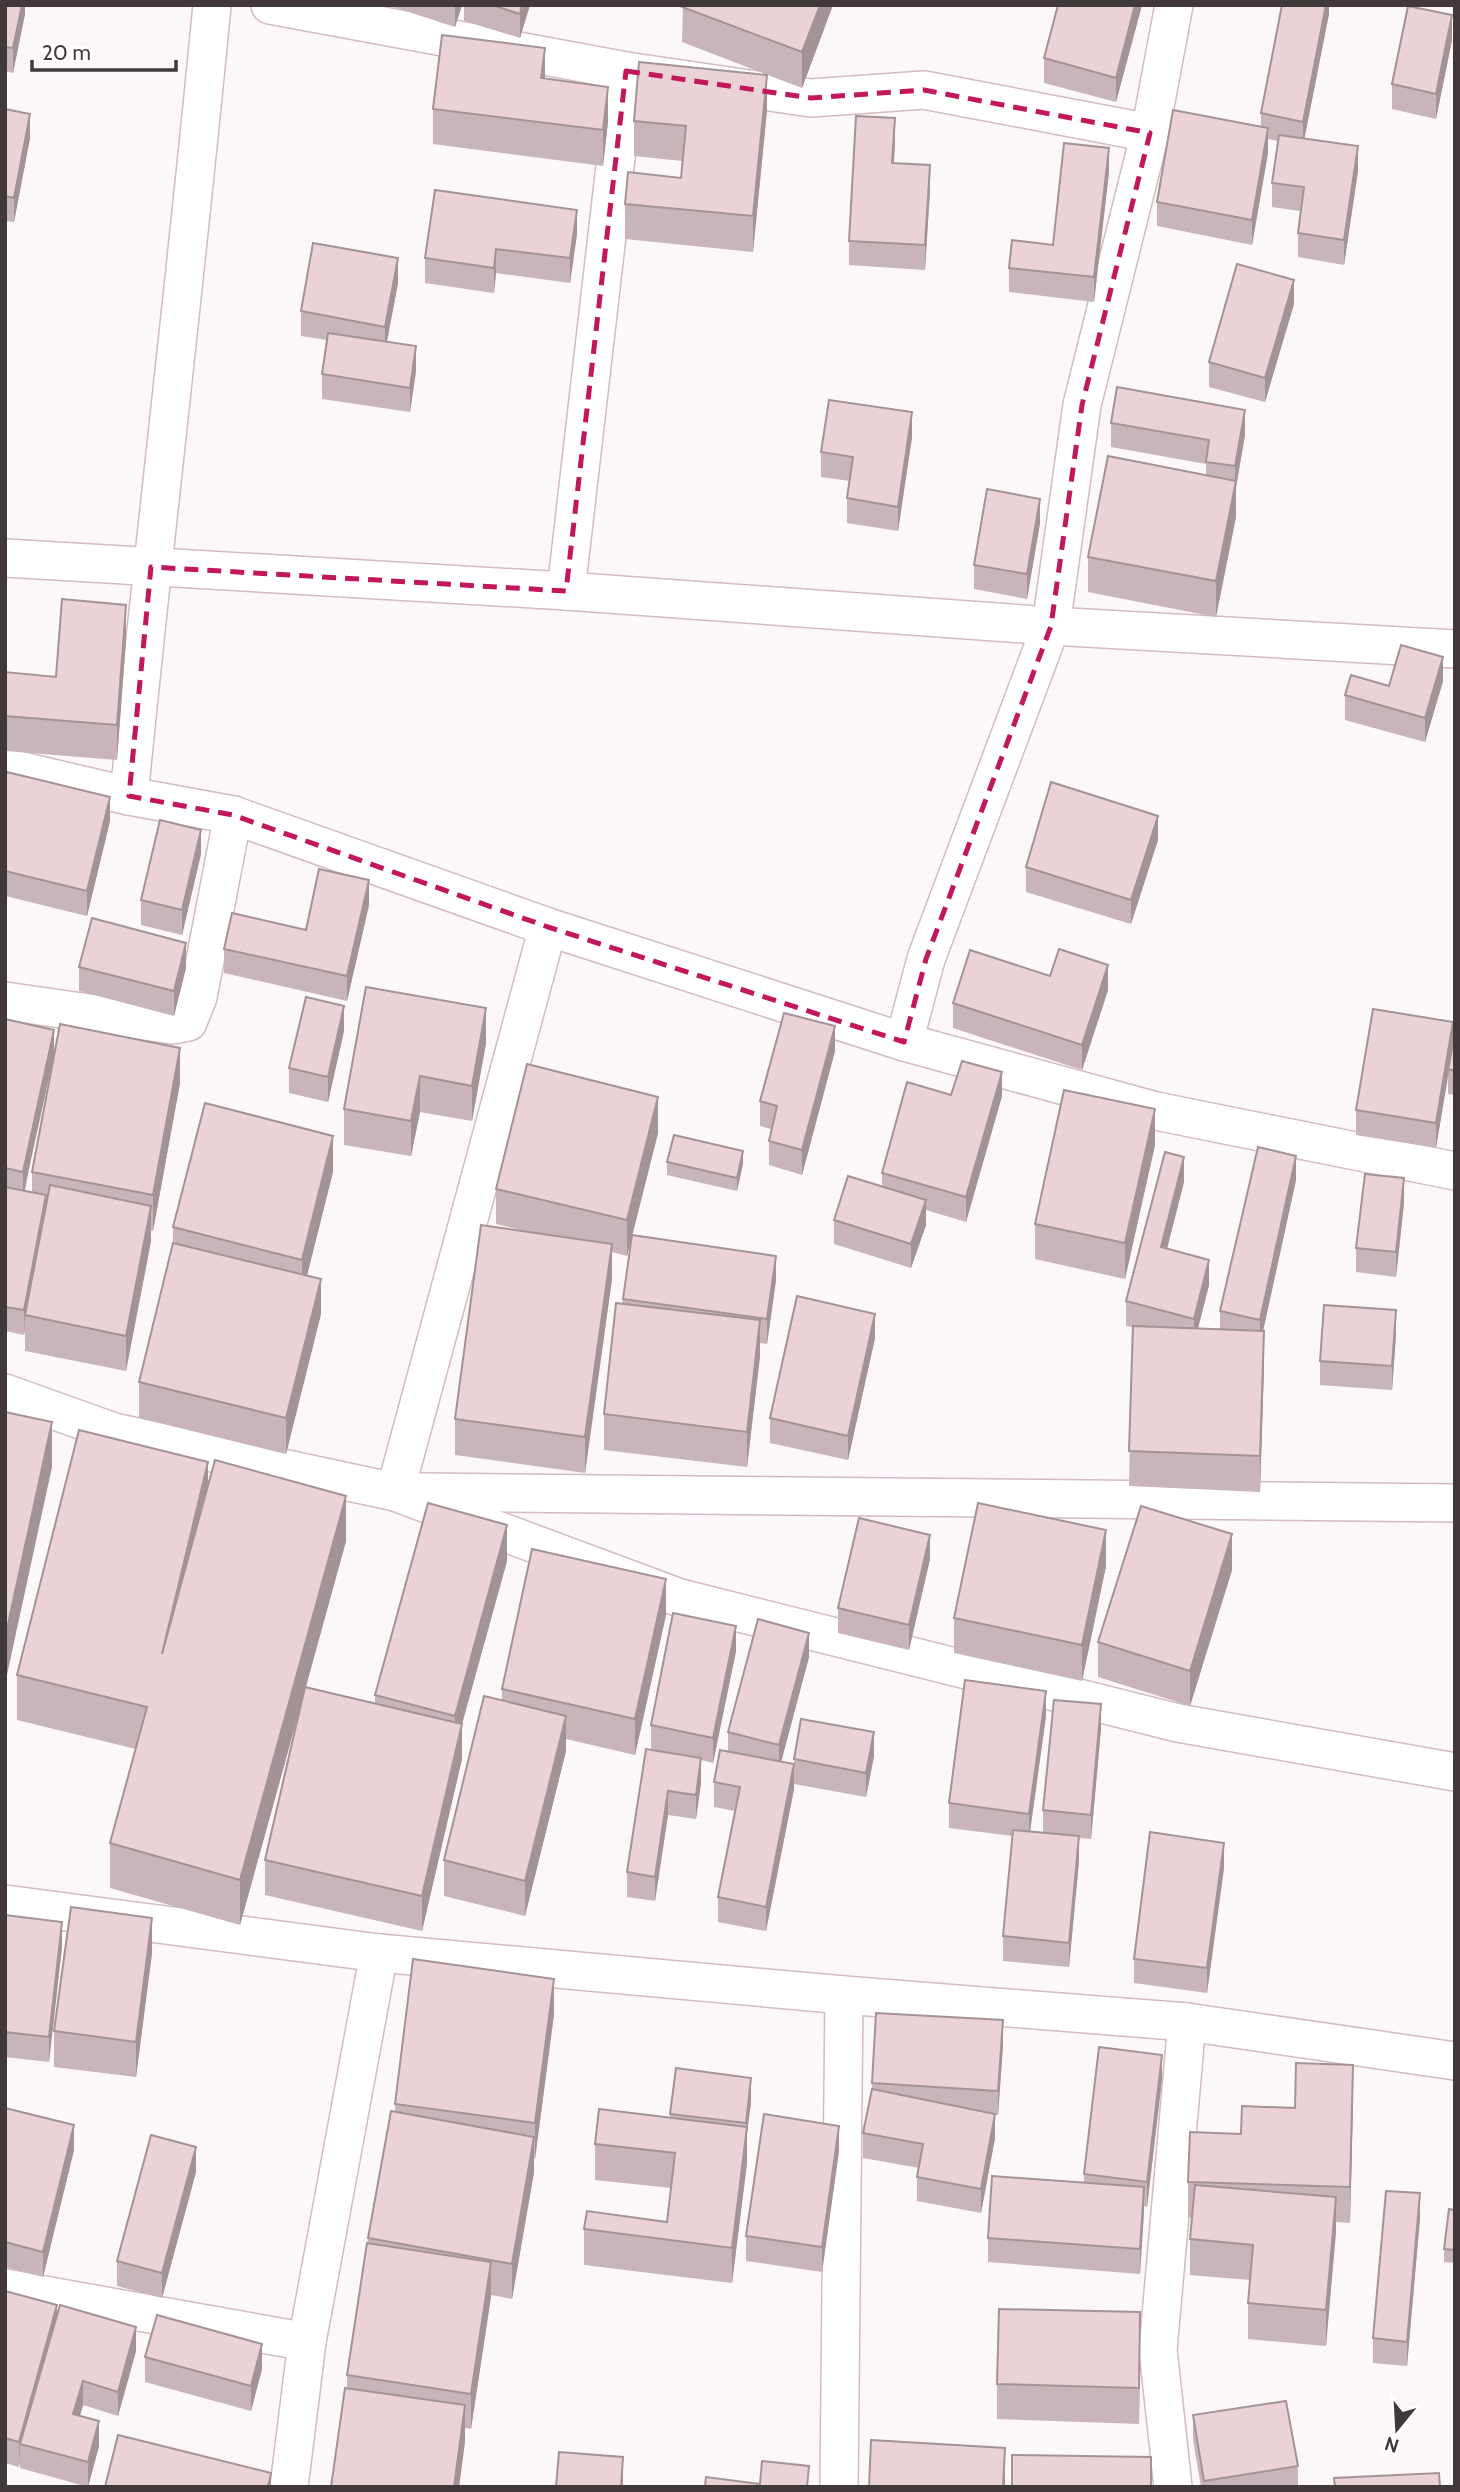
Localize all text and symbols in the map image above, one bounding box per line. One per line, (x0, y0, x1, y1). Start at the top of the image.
scale bar (32, 28, 175, 72)
text: 20 m (42, 40, 91, 65)
north arrow (1362, 2394, 1432, 2464)
text: N (1382, 2432, 1402, 2458)

